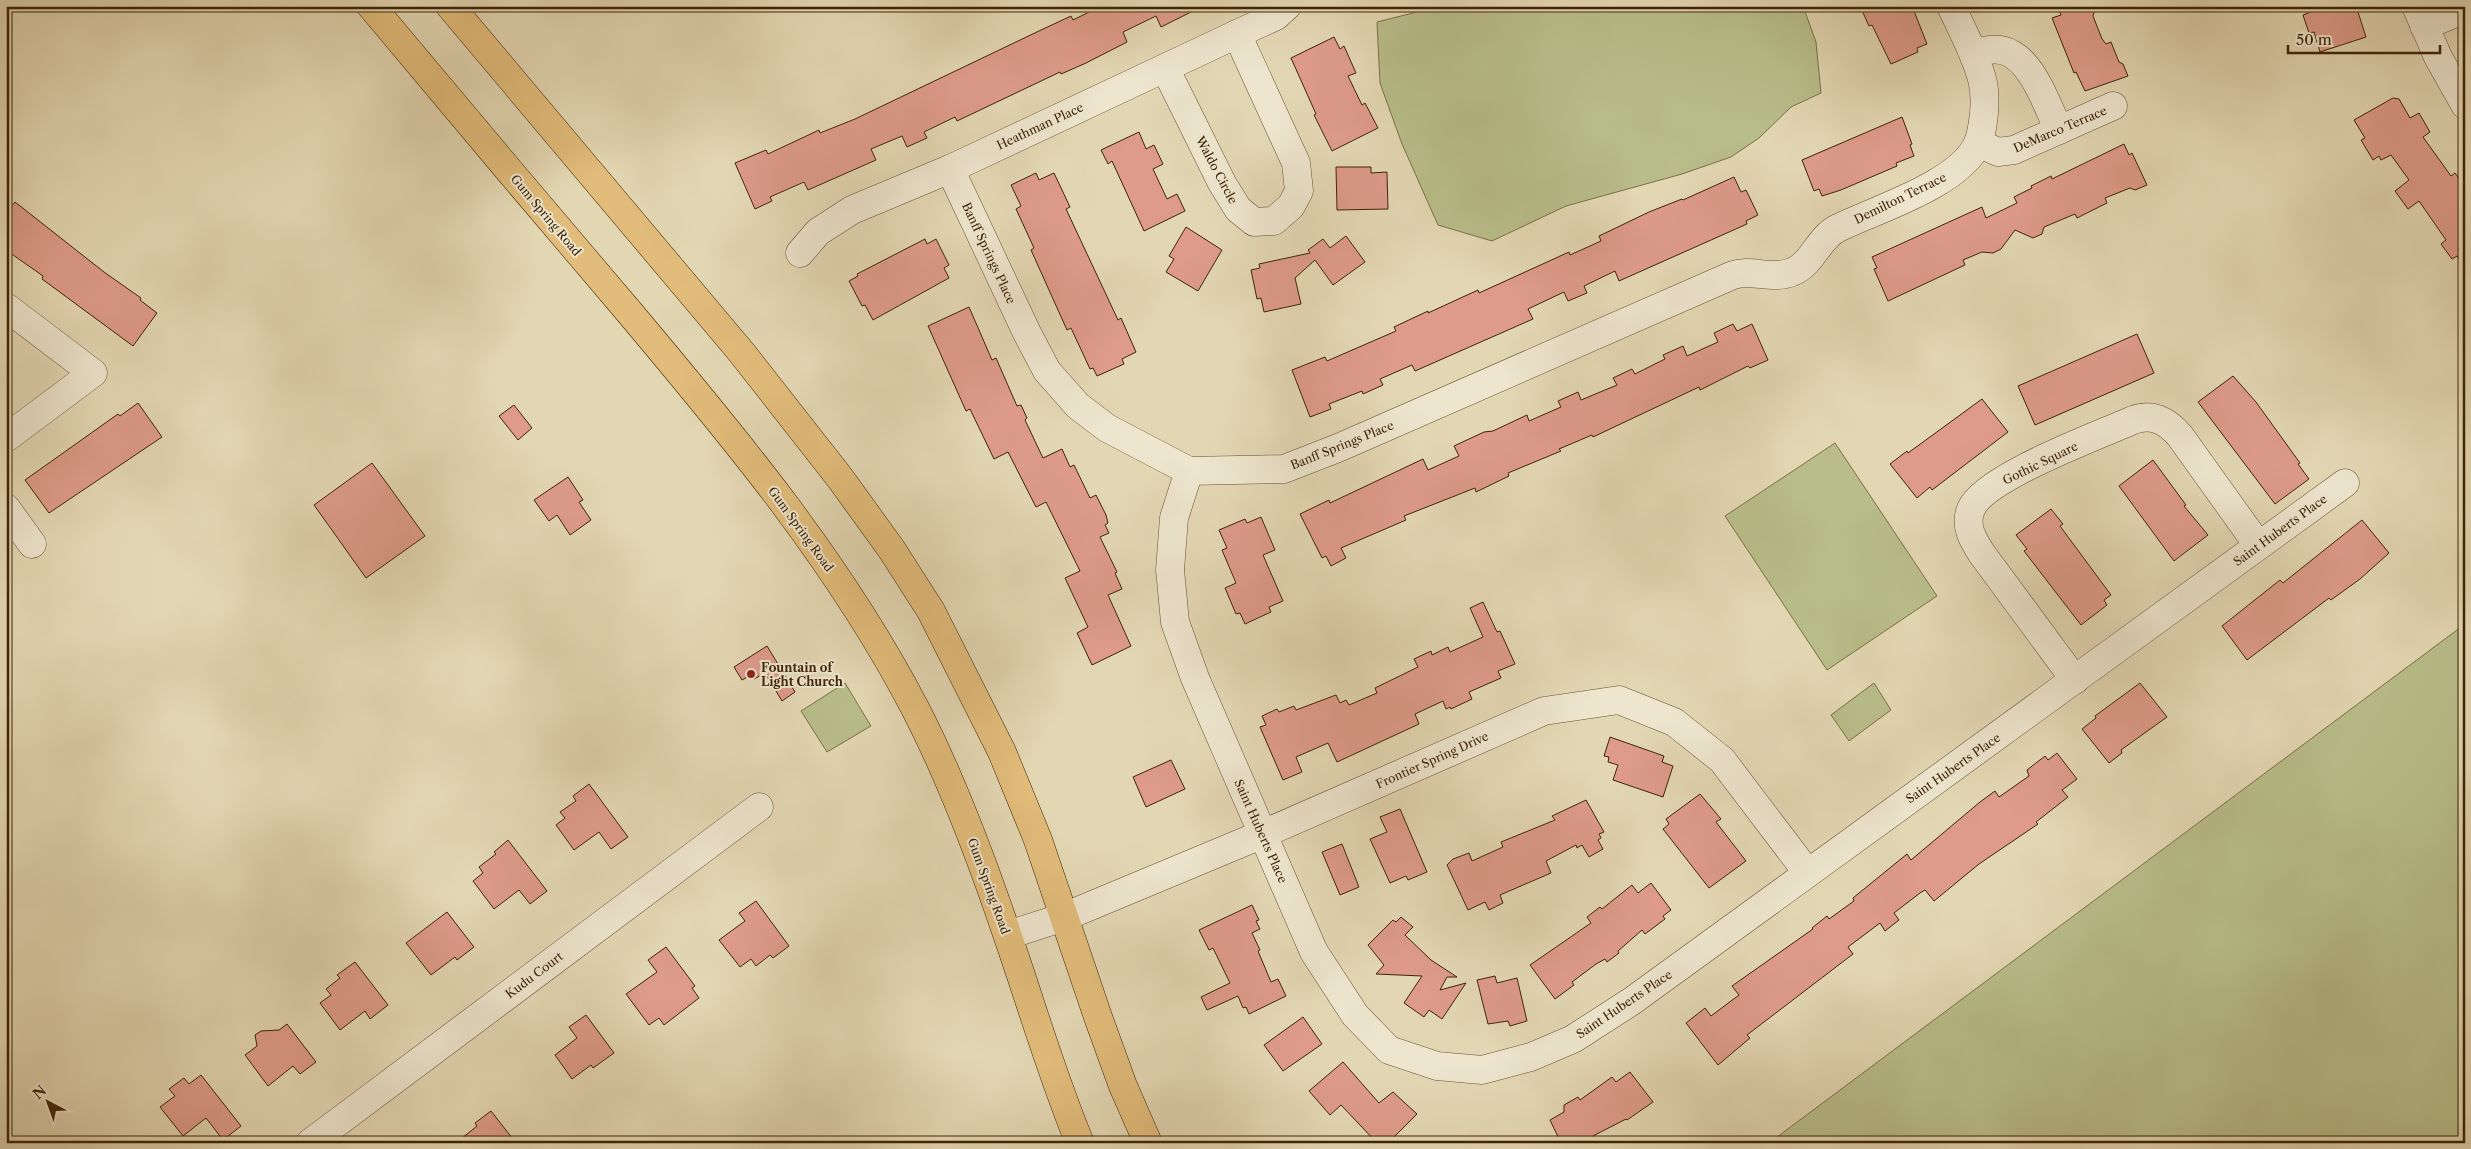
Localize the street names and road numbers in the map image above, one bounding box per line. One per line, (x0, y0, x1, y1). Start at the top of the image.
street label: Heathman Place (994, 99, 1086, 153)
street label: DeMarco Terrace (2011, 102, 2109, 155)
street label: Waldo Circle (1192, 133, 1241, 207)
street label: Demilton Terrace (1851, 169, 1949, 227)
street label: Gum Spring Road (508, 171, 585, 259)
street label: Banff Springs Place (959, 200, 1019, 306)
street label: Banff Springs Place (1288, 417, 1396, 473)
street label: Gothic Square (2000, 438, 2080, 488)
street label: Gum Spring Road (765, 484, 837, 575)
street label: Saint Huberts Place (2230, 491, 2330, 569)
street label: Frontier Spring Drive (1373, 728, 1491, 792)
street label: Saint Huberts Place (1903, 730, 2003, 806)
street label: Saint Huberts Place (1231, 777, 1291, 885)
street label: Gum Spring Road (965, 836, 1014, 937)
street label: Kudu Court (502, 948, 566, 1001)
street label: Saint Huberts Place (1573, 966, 1675, 1042)

